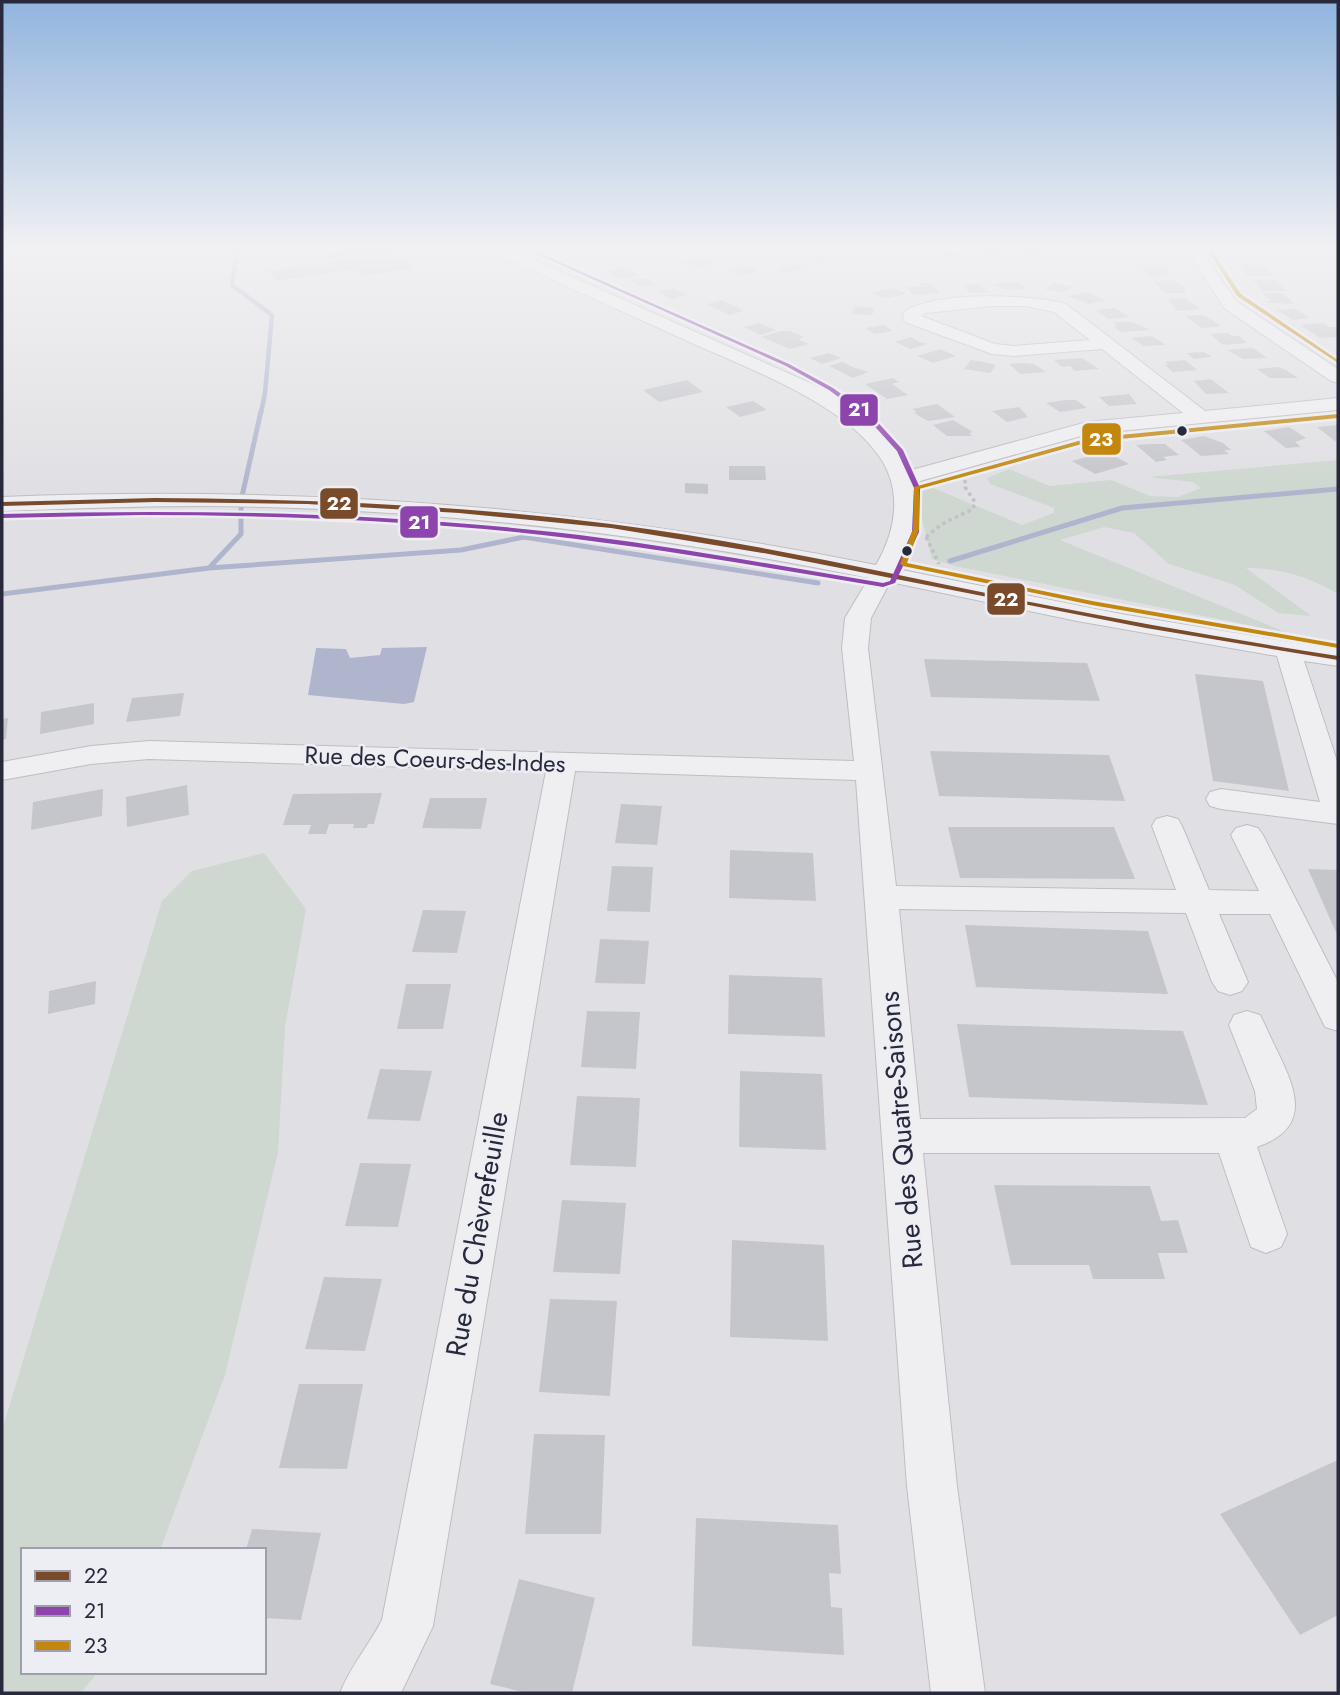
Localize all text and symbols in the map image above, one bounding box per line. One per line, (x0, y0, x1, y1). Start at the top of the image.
line badge: 21 (839, 393, 879, 427)
text: 21 (848, 396, 870, 423)
line badge: 23 (1081, 422, 1122, 456)
unlabelled marker (1175, 424, 1189, 438)
text: 23 (1089, 426, 1113, 453)
line badge: 22 (319, 487, 359, 520)
text: 22 (327, 490, 351, 517)
line badge: 21 (399, 505, 439, 539)
text: 21 (408, 509, 430, 536)
unlabelled marker (900, 544, 914, 558)
line badge: 22 (986, 582, 1026, 616)
text: 22 (994, 586, 1018, 613)
street label: Rue des Coeurs-des-Indes (304, 737, 566, 781)
street label: Rue des Quatre-Saisons (868, 990, 934, 1270)
street label: Rue du Chèvrefeuille (435, 1108, 519, 1360)
legend (21, 1548, 266, 1674)
text: 22 (84, 1561, 108, 1591)
text: 21 (84, 1596, 105, 1626)
text: 23 (84, 1631, 107, 1661)

